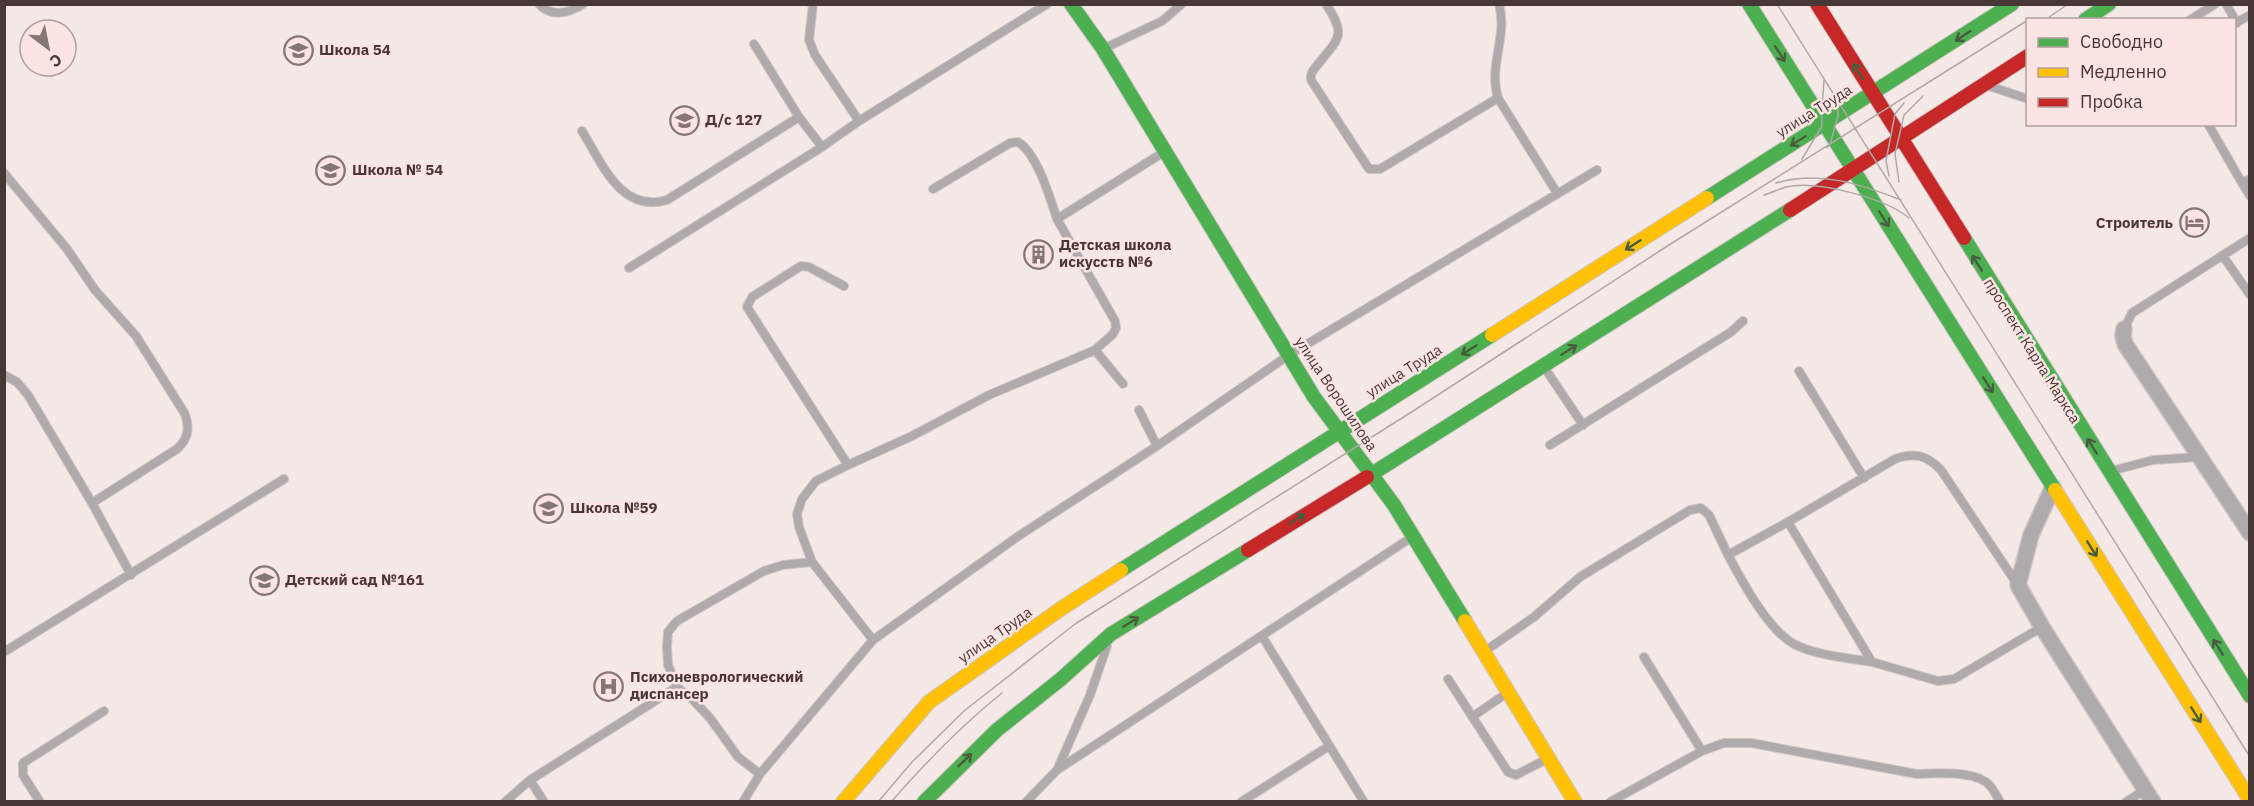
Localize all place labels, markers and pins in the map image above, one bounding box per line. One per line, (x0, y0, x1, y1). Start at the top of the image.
school or university icon: Школа 54 (282, 34, 314, 66)
place label: Школа 54 (319, 40, 391, 59)
school or university icon: Д/с 127 (668, 104, 700, 136)
place label: Д/с 127 (705, 110, 762, 129)
school or university icon: Школа № 54 (315, 154, 347, 186)
place label: Школа № 54 (352, 160, 443, 179)
hotel icon: Строитель (2178, 207, 2210, 239)
place label: Строитель (2096, 213, 2174, 232)
place label: Детская школа искусств №6 (1059, 235, 1172, 271)
building icon: Детская школа искусств №6 (1022, 238, 1054, 270)
school or university icon: Школа №59 (533, 492, 565, 524)
place label: Школа №59 (570, 498, 658, 517)
school or university icon: Детский сад №161 (248, 564, 280, 596)
place label: Детский сад №161 (285, 570, 424, 589)
place label: Психоневрологический диспансер (630, 667, 803, 703)
hospital icon: Психоневрологический диспансер (593, 670, 625, 702)

